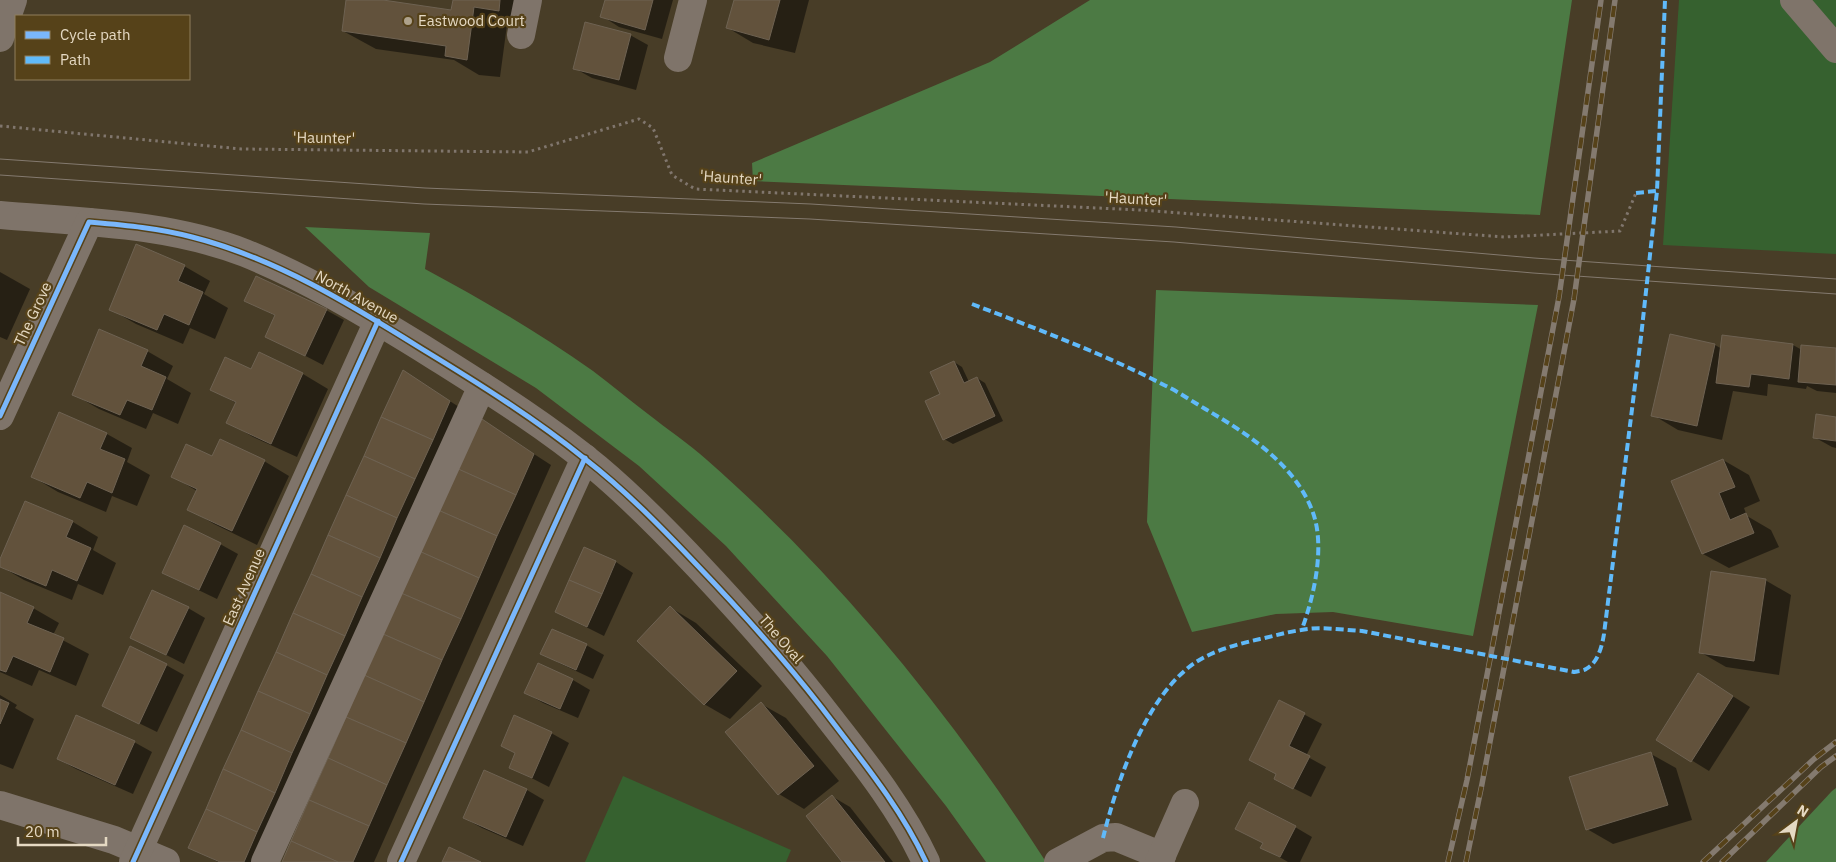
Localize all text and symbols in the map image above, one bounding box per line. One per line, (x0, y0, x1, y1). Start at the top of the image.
place label: Eastwood Court (418, 11, 525, 30)
legend (15, 15, 190, 80)
marker: Eastwood Court (402, 15, 414, 27)
text: Cycle path (60, 25, 131, 44)
text: Path (60, 50, 91, 69)
street label: 'Haunter' (293, 127, 355, 148)
street label: 'Haunter' (699, 166, 763, 189)
street label: 'Haunter' (1104, 187, 1168, 210)
street label: North Avenue (312, 266, 402, 327)
street label: The Grove (9, 279, 56, 349)
street label: East Avenue (218, 545, 269, 629)
street label: The Oval (755, 610, 808, 667)
north arrow (1771, 797, 1821, 847)
text: N (1794, 801, 1812, 821)
scale bar (18, 814, 105, 846)
text: 20 m (25, 822, 60, 841)

